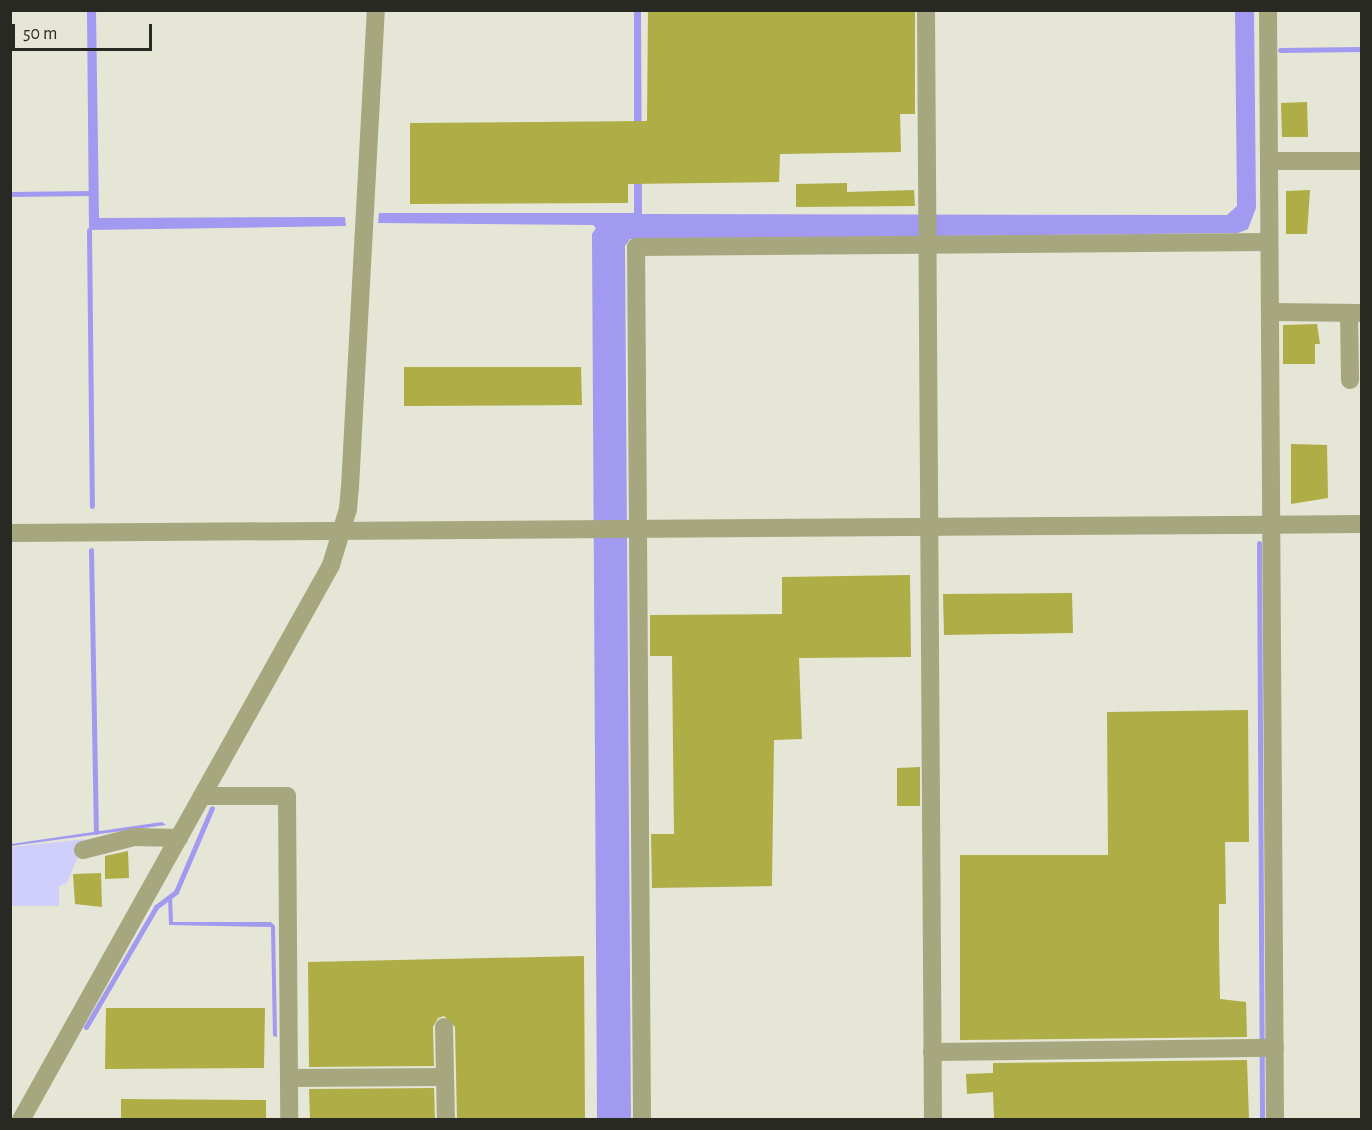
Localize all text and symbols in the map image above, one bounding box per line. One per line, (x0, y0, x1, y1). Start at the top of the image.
scale bar (15, 12, 154, 50)
text: 50 m (23, 25, 57, 43)

